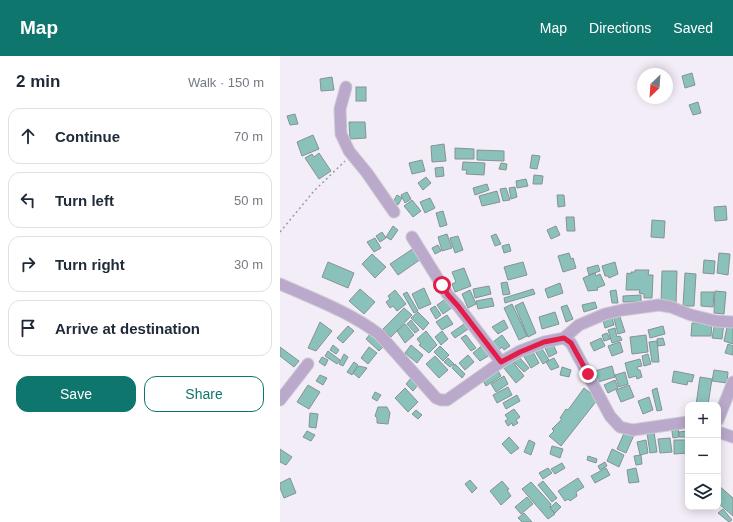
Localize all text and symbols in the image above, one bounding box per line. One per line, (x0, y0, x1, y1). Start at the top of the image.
text: Map (20, 17, 58, 38)
text: Map (540, 20, 567, 36)
text: Directions (589, 20, 651, 36)
text: Saved (673, 20, 713, 36)
north arrow (637, 68, 673, 104)
text: 2 min (16, 72, 60, 91)
text: Walk · 150 m (188, 75, 264, 90)
icon: ahead (17, 125, 39, 147)
text: Continue (55, 128, 120, 145)
text: 70 m (234, 129, 263, 144)
icon: left (17, 189, 39, 211)
text: Turn left (55, 192, 114, 209)
text: 50 m (234, 193, 263, 208)
icon: right (17, 253, 39, 275)
text: Turn right (55, 256, 125, 273)
text: 30 m (234, 257, 263, 272)
route start (433, 276, 451, 294)
icon: arrive (17, 317, 39, 339)
text: Arrive at destination (55, 320, 200, 337)
route end (579, 365, 597, 383)
button: Save (16, 376, 136, 412)
button: Share (144, 376, 264, 412)
map controls (685, 402, 721, 510)
button: + (685, 402, 721, 438)
button: − (685, 438, 721, 474)
button: layers (685, 474, 721, 510)

